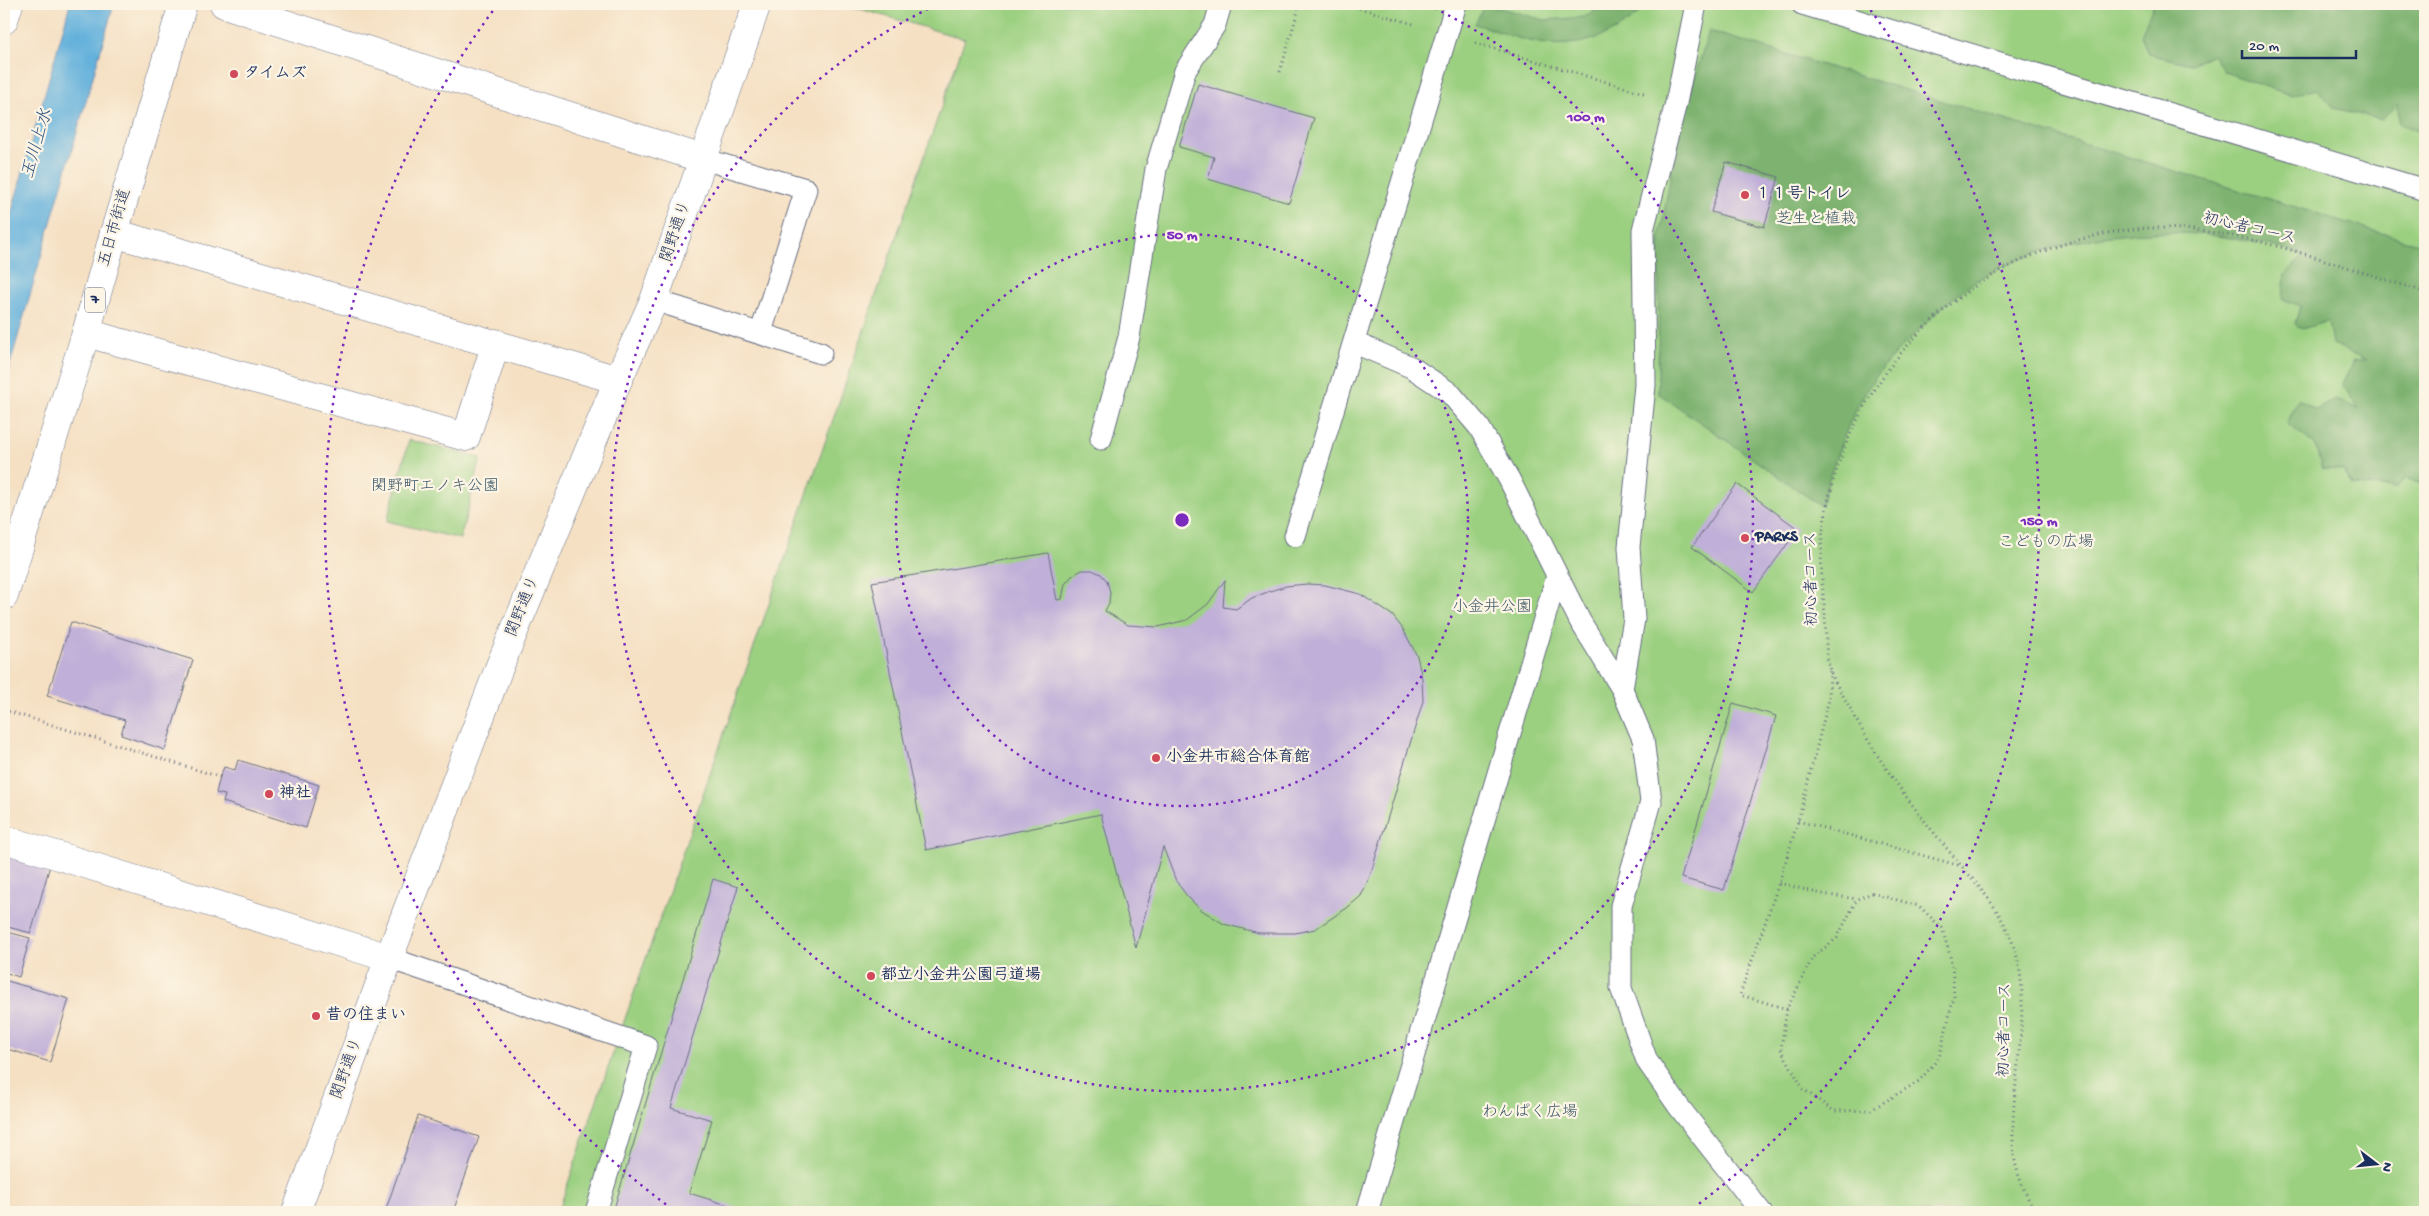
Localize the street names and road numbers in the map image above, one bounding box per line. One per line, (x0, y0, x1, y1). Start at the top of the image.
street label: 五日市街道 (95, 187, 136, 269)
street label: 関野通り (657, 198, 696, 265)
street label: 初心者コース (2201, 208, 2298, 250)
road number: 7 (85, 288, 105, 312)
street label: 初心者コース (1801, 531, 1823, 627)
street label: 関野通り (502, 573, 545, 640)
street label: 初心者コース (1994, 982, 2016, 1078)
street label: 関野通り (327, 1035, 368, 1102)

